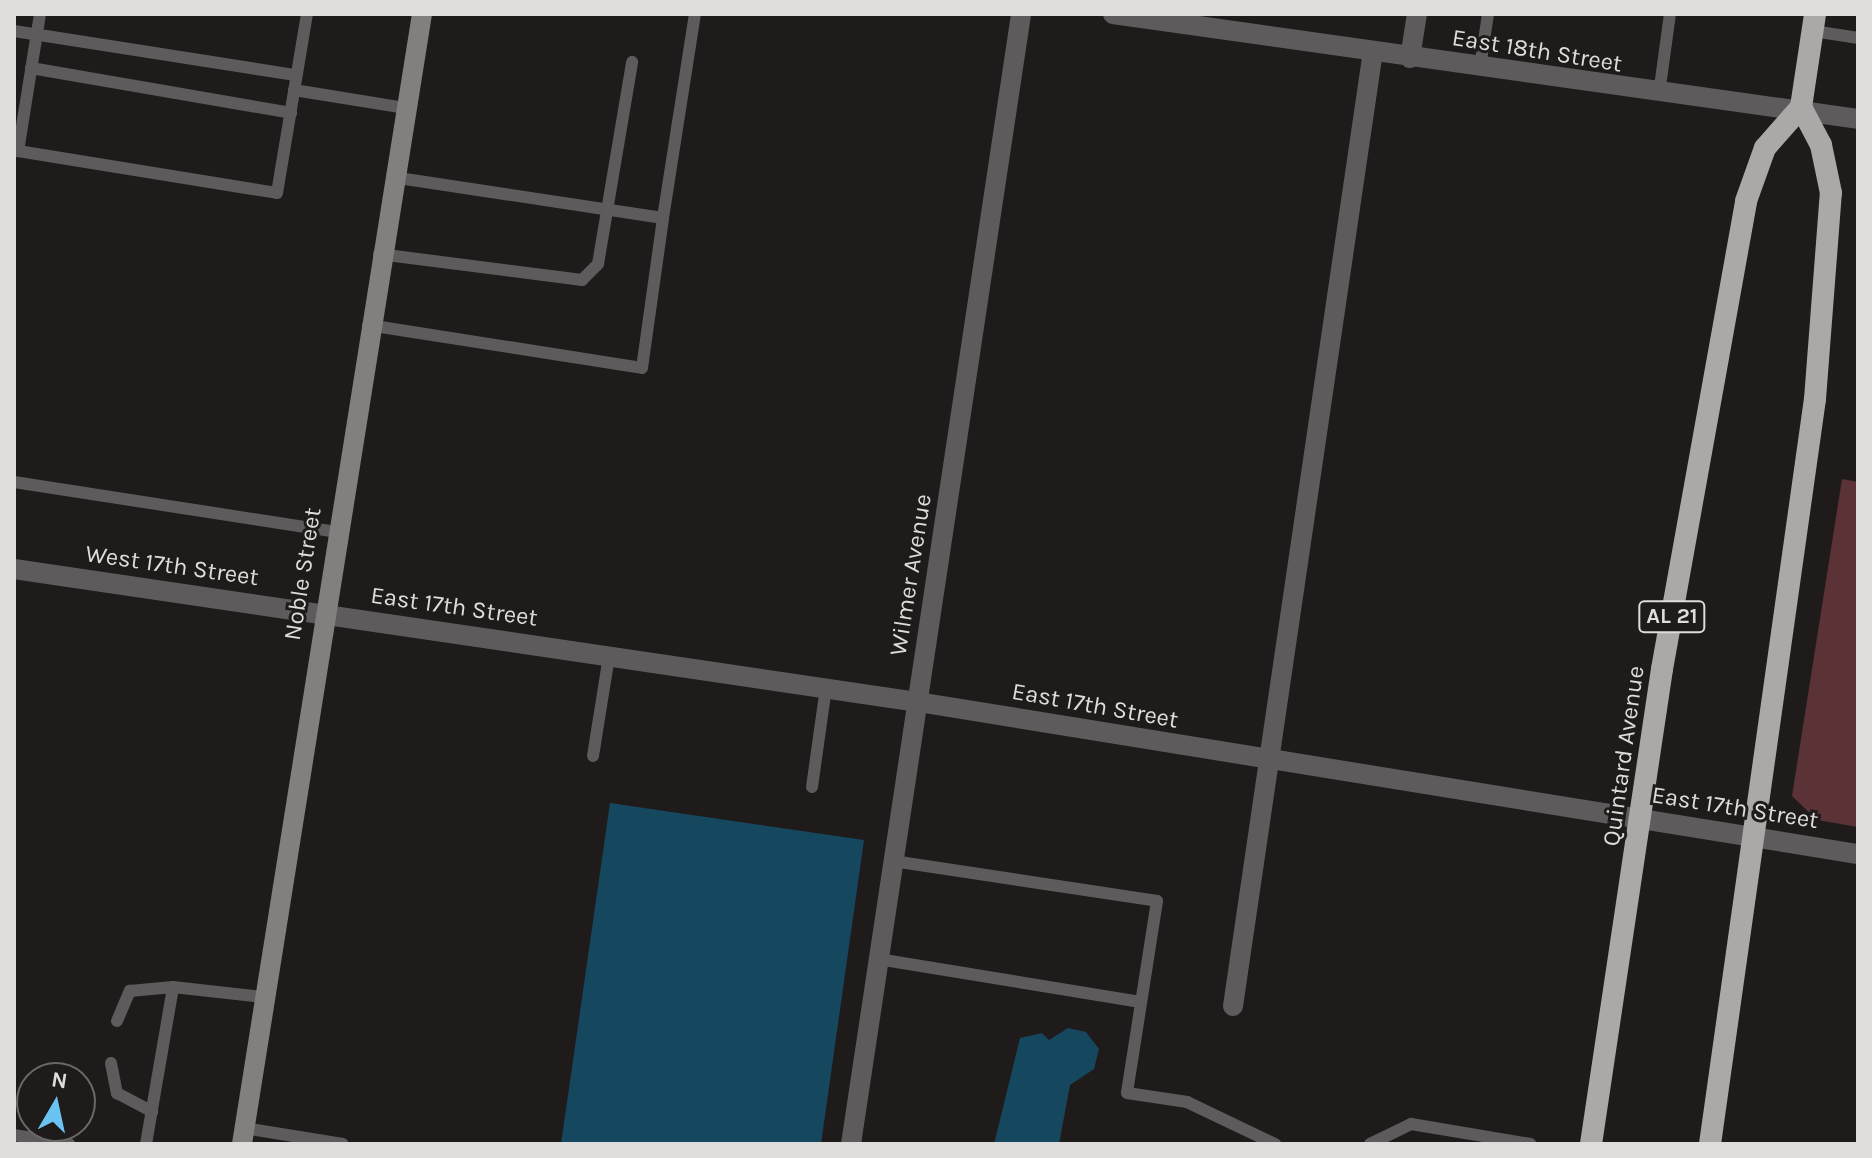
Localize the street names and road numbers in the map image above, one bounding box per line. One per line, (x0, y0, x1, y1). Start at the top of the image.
street label: East 18th Street (1450, 23, 1624, 79)
street label: Wilmer Avenue (884, 492, 938, 658)
street label: Noble Street (278, 505, 328, 643)
street label: West 17th Street (84, 540, 260, 592)
street label: East 17th Street (369, 581, 539, 633)
road number: AL 21 (1638, 599, 1706, 635)
street label: Quintard Avenue (1597, 664, 1651, 848)
street label: East 17th Street (1010, 677, 1180, 735)
street label: East 17th Street (1650, 781, 1820, 835)

